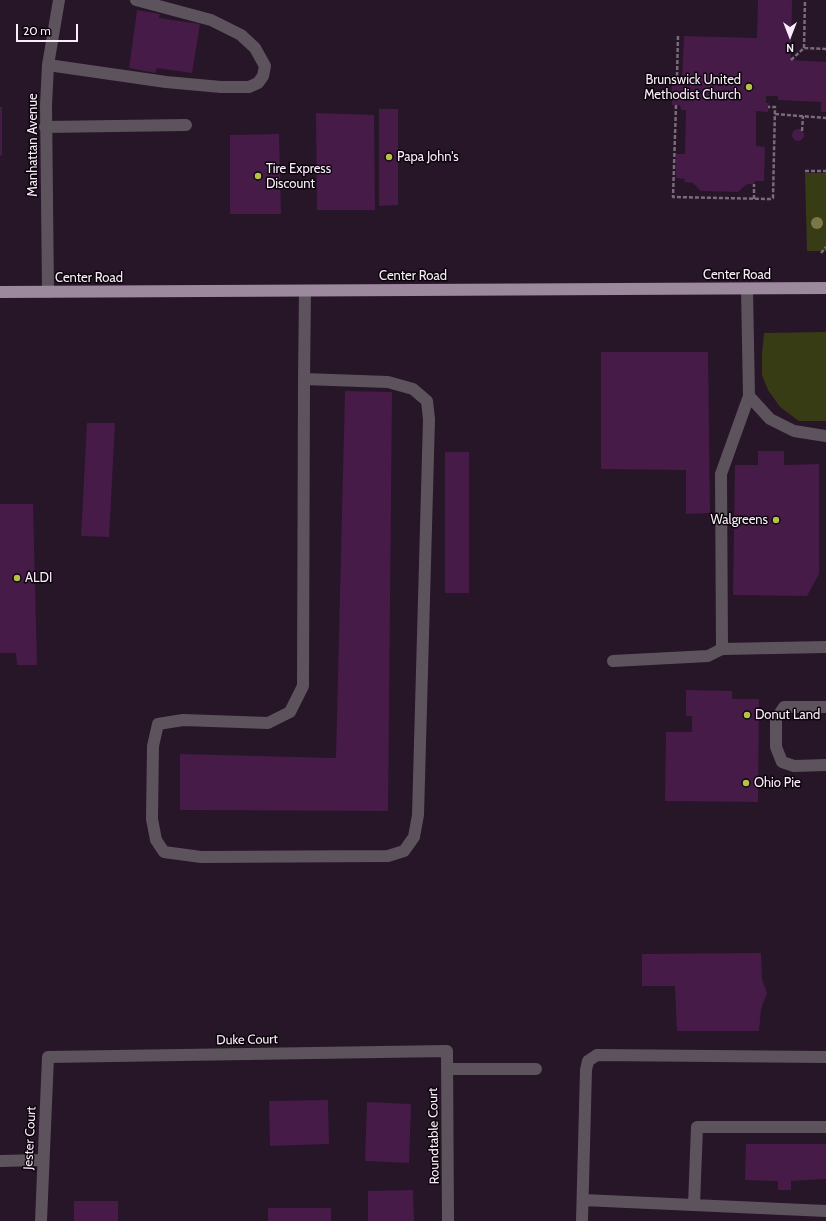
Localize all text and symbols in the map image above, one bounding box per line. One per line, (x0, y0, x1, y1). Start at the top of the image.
scale bar (18, 16, 80, 42)
north arrow (770, 16, 810, 56)
text: 20 m (23, 23, 51, 38)
text: N (786, 41, 794, 55)
place label: Brunswick United Methodist Church (644, 72, 741, 103)
marker: Brunswick United Methodist Church (744, 82, 754, 92)
street label: Manhattan Avenue (25, 93, 41, 197)
place label: Papa John's (397, 149, 459, 165)
marker: Papa John's (384, 152, 394, 162)
place label: Tire Express Discount (266, 161, 331, 192)
marker: Tire Express Discount (253, 171, 263, 181)
street label: Center Road (703, 267, 771, 283)
street label: Center Road (379, 268, 447, 284)
street label: Center Road (55, 270, 123, 286)
place label: Walgreens (711, 512, 768, 528)
marker: Walgreens (771, 515, 781, 525)
place label: ALDI (25, 570, 52, 586)
marker: ALDI (12, 573, 22, 583)
place label: Donut Land (755, 707, 820, 723)
marker: Donut Land (742, 710, 752, 720)
place label: Ohio Pie (754, 775, 801, 791)
marker: Ohio Pie (741, 778, 751, 788)
street label: Duke Court (216, 1032, 278, 1048)
street label: Roundtable Court (425, 1088, 443, 1184)
street label: Jester Court (21, 1106, 39, 1170)

